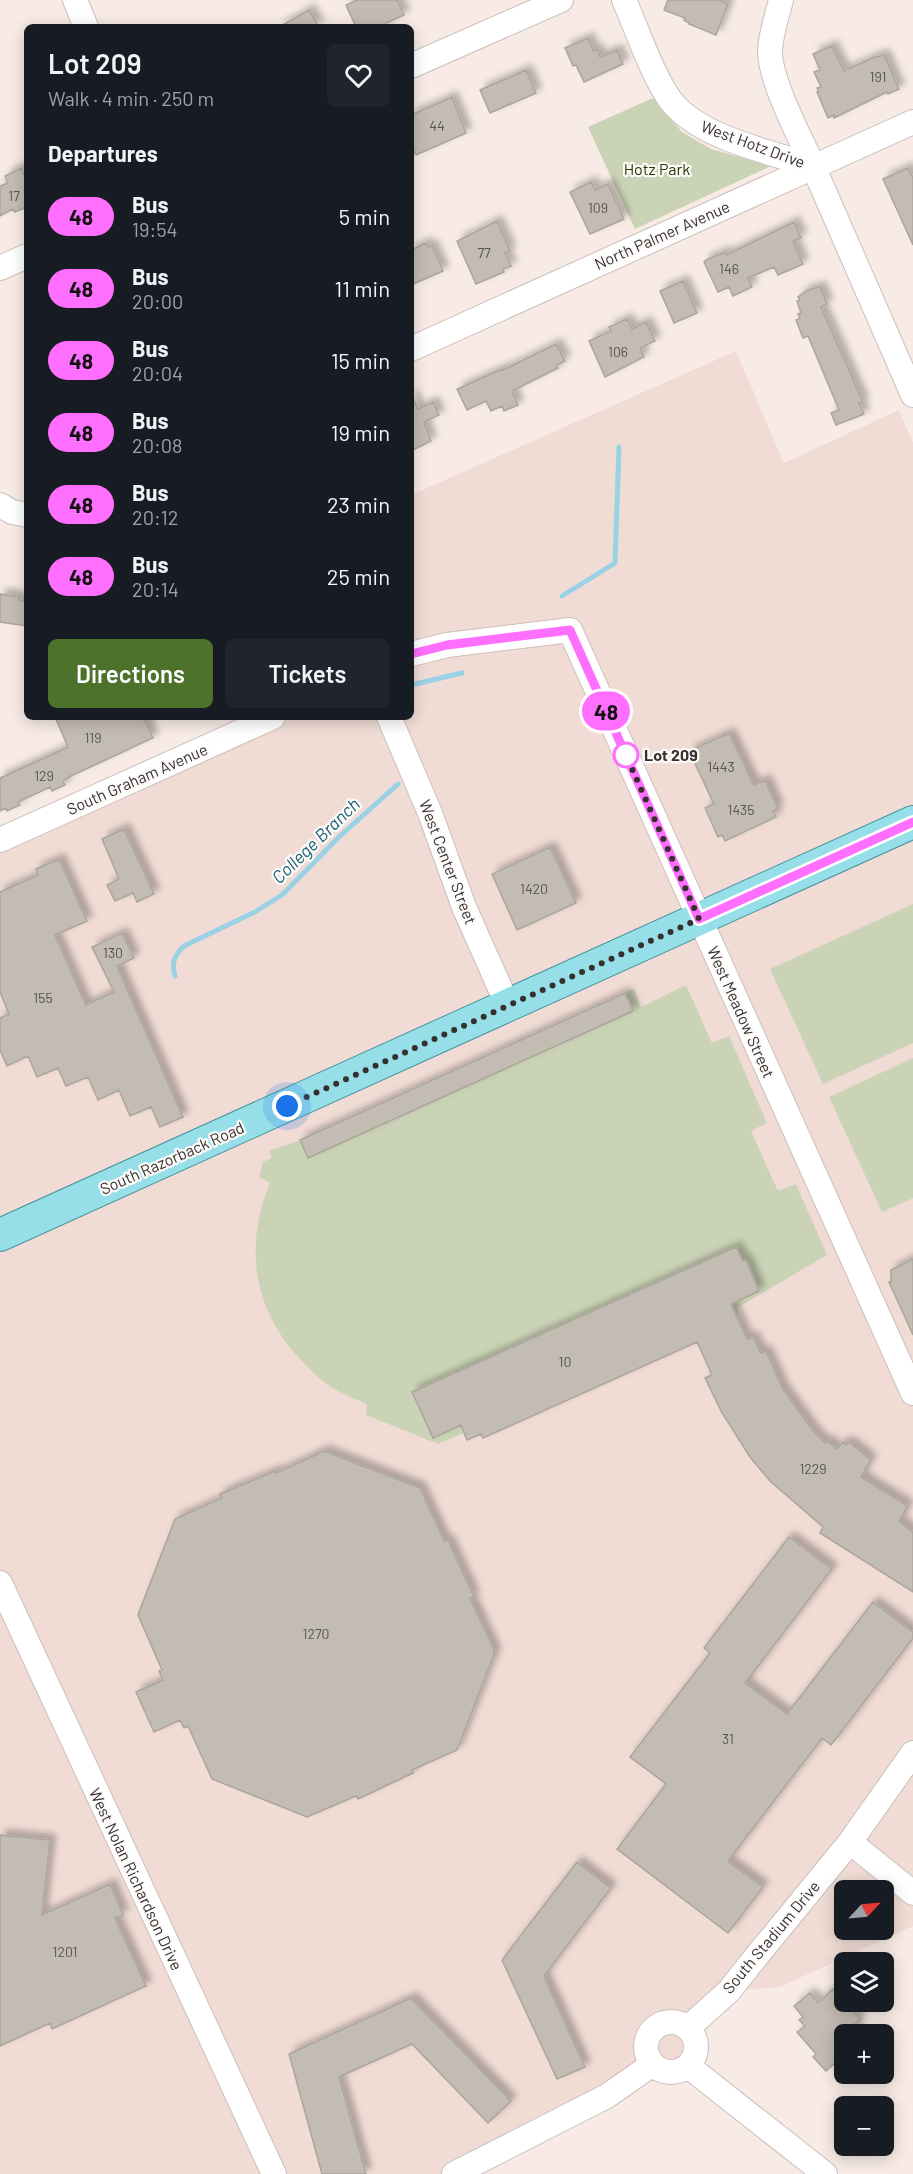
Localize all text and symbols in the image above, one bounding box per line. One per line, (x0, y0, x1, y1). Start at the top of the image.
button: heart (327, 44, 390, 107)
text: Lot 209 (48, 46, 141, 80)
house number: 191 (870, 68, 886, 85)
text: Walk · 4 min · 250 m (48, 86, 214, 110)
street label: West Hotz Drive (699, 116, 808, 171)
house number: 44 (429, 117, 445, 134)
text: Departures (48, 140, 158, 166)
park label: Hotz Park (624, 159, 690, 178)
house number: 17 (8, 187, 20, 204)
text: Bus (132, 191, 169, 217)
street label: North Palmer Avenue (591, 196, 732, 273)
house number: 109 (588, 199, 608, 216)
text: 5 min (339, 203, 390, 229)
text: 48 (69, 204, 93, 229)
text: 19:54 (132, 217, 178, 241)
house number: 77 (477, 244, 491, 261)
house number: 146 (719, 260, 739, 277)
text: Bus (132, 263, 169, 289)
text: 11 min (334, 275, 390, 301)
text: 48 (69, 276, 93, 301)
text: 20:00 (132, 289, 183, 313)
text: Bus (132, 335, 169, 361)
house number: 106 (608, 343, 628, 360)
text: 15 min (331, 347, 390, 373)
text: 48 (69, 348, 93, 373)
text: 20:04 (132, 361, 183, 385)
text: Bus (132, 407, 169, 433)
text: 19 min (331, 419, 390, 445)
text: 48 (69, 420, 93, 445)
text: 20:08 (132, 433, 183, 457)
text: Bus (132, 479, 169, 505)
text: 23 min (327, 491, 390, 517)
text: 48 (69, 492, 93, 517)
text: 20:12 (132, 505, 179, 529)
text: Bus (132, 551, 169, 577)
text: 25 min (327, 563, 390, 589)
text: 48 (69, 564, 93, 589)
text: 20:14 (132, 577, 179, 601)
button: Directions (48, 639, 213, 708)
button: Tickets (225, 639, 390, 708)
line badge: 48 (579, 692, 633, 730)
text: 48 (594, 699, 618, 724)
house number: 119 (84, 729, 102, 746)
street label: South Graham Avenue (63, 739, 210, 818)
marker: Lot 209 (613, 742, 639, 768)
place label: Lot 209 (644, 745, 698, 764)
house number: 1443 (707, 758, 735, 775)
house number: 129 (34, 767, 54, 784)
water label: College Branch (267, 793, 364, 888)
street label: West Center Street (416, 797, 481, 927)
house number: 1435 (727, 801, 755, 818)
house number: 1420 (520, 880, 548, 897)
street label: West Meadow Street (704, 943, 779, 1081)
house number: 130 (103, 944, 123, 961)
house number: 155 (33, 989, 53, 1006)
your location (272, 1091, 302, 1121)
street label: South Razorback Road (97, 1117, 247, 1198)
house number: 10 (559, 1353, 571, 1370)
house number: 1229 (799, 1460, 827, 1477)
house number: 1270 (303, 1625, 329, 1642)
house number: 31 (722, 1730, 734, 1747)
street label: West Nolan Richardson Drive (86, 1785, 187, 1973)
street label: South Stadium Drive (718, 1877, 823, 1997)
north arrow (834, 1880, 894, 1940)
map controls (834, 1880, 894, 2156)
house number: 1201 (53, 1943, 77, 1960)
button: layers (834, 1952, 894, 2012)
button: + (834, 2024, 894, 2084)
button: − (834, 2096, 894, 2156)

